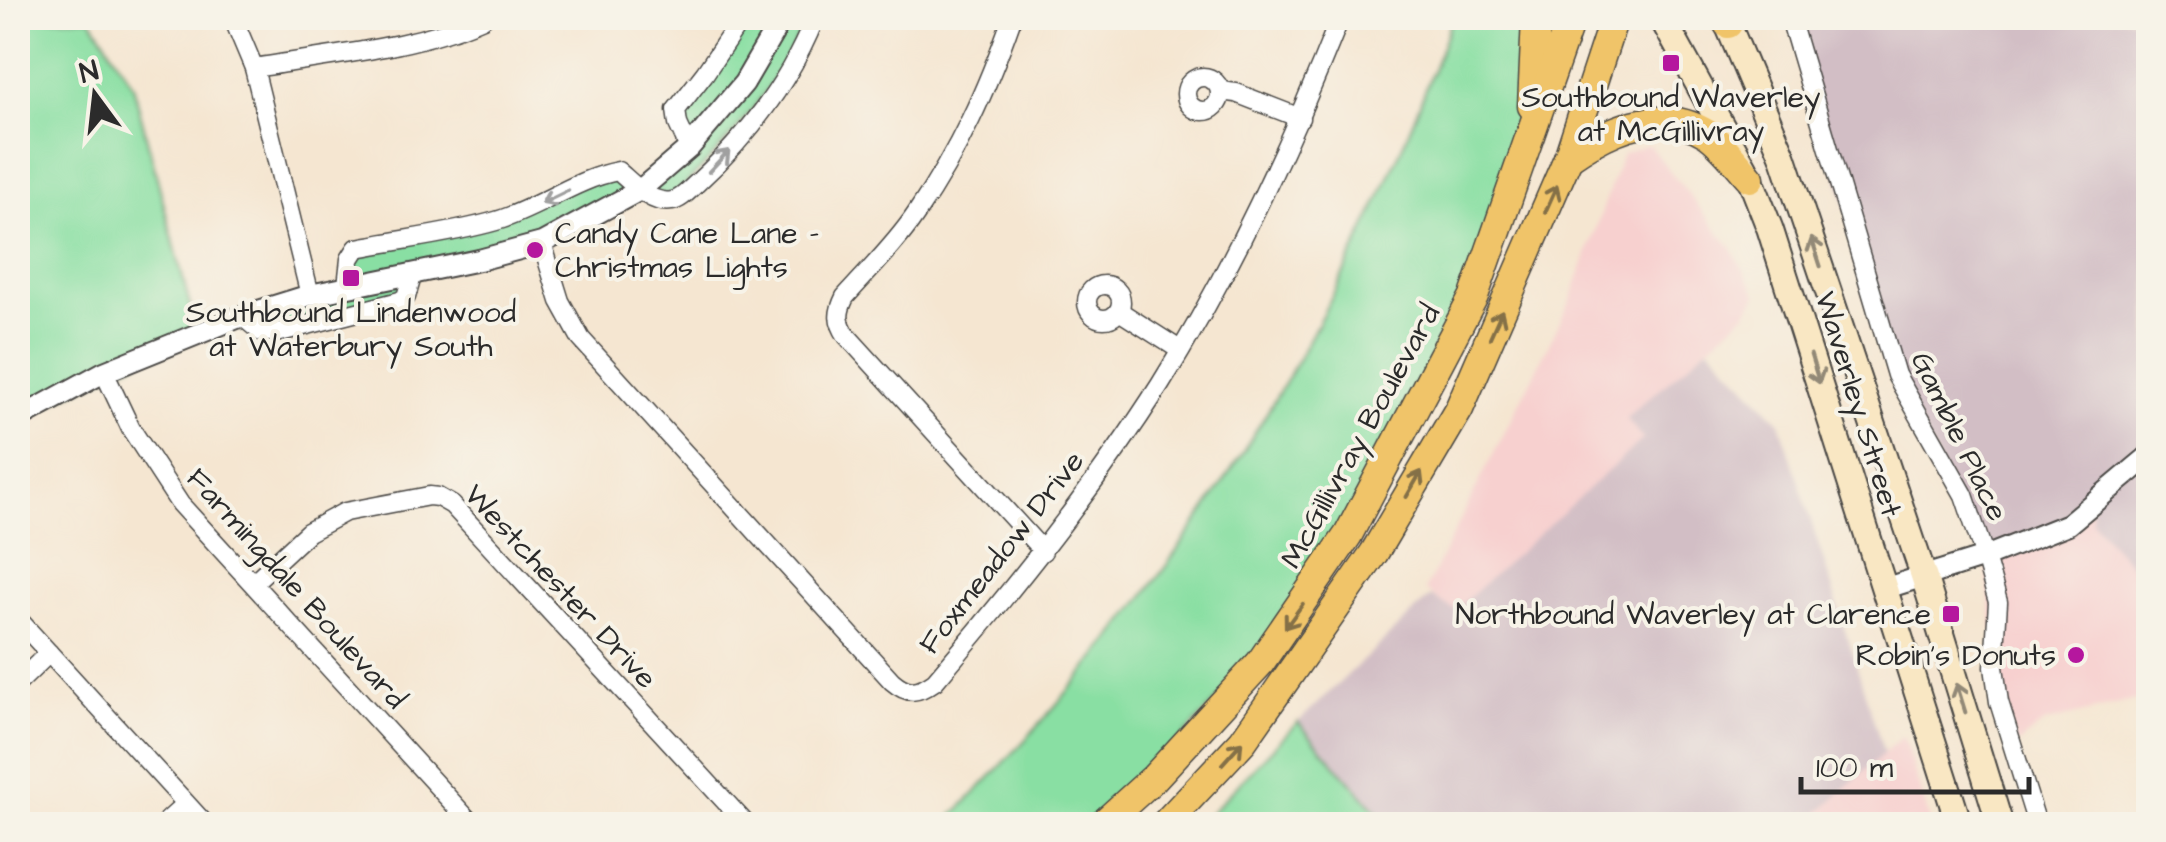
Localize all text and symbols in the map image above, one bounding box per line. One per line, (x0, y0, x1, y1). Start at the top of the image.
north arrow (45, 45, 145, 145)
text: N (75, 51, 103, 93)
marker: Southbound Waverley at McGillivray (1660, 52, 1682, 74)
place label: Southbound Waverley at McGillivray (1522, 77, 1820, 154)
one-way arrow (707, 149, 730, 174)
one-way arrow (1543, 184, 1561, 215)
one-way arrow (540, 188, 570, 207)
place label: Candy Cane Lane - Christmas Lights (555, 213, 819, 290)
one-way arrow (1805, 237, 1823, 269)
marker: Candy Cane Lane - Christmas Lights (524, 239, 546, 261)
marker: Southbound Lindenwood at Waterbury South (340, 267, 362, 289)
street label: Waverley Street (1803, 286, 1912, 523)
place label: Southbound Lindenwood at Waterbury South (186, 292, 516, 369)
street label: McGillivray Boulevard (1271, 297, 1452, 577)
one-way arrow (1488, 309, 1506, 340)
street label: Gamble Place (1900, 345, 2018, 528)
one-way arrow (1807, 353, 1825, 385)
street label: Foxmeadow Drive (909, 442, 1095, 663)
street label: Farmingdale Boulevard (176, 459, 416, 719)
one-way arrow (1404, 470, 1424, 499)
street label: Westchester Drive (454, 475, 666, 698)
place label: Northbound Waverley at Clarence (1456, 594, 1931, 637)
one-way arrow (1284, 602, 1305, 629)
marker: Northbound Waverley at Clarence (1940, 603, 1962, 625)
place label: Robin's Donuts (1856, 635, 2056, 677)
marker: Robin's Donuts (2065, 644, 2087, 666)
one-way arrow (1951, 683, 1969, 714)
scale bar (1801, 732, 2028, 794)
one-way arrow (1220, 741, 1243, 766)
text: 100 m (1816, 747, 1894, 789)

